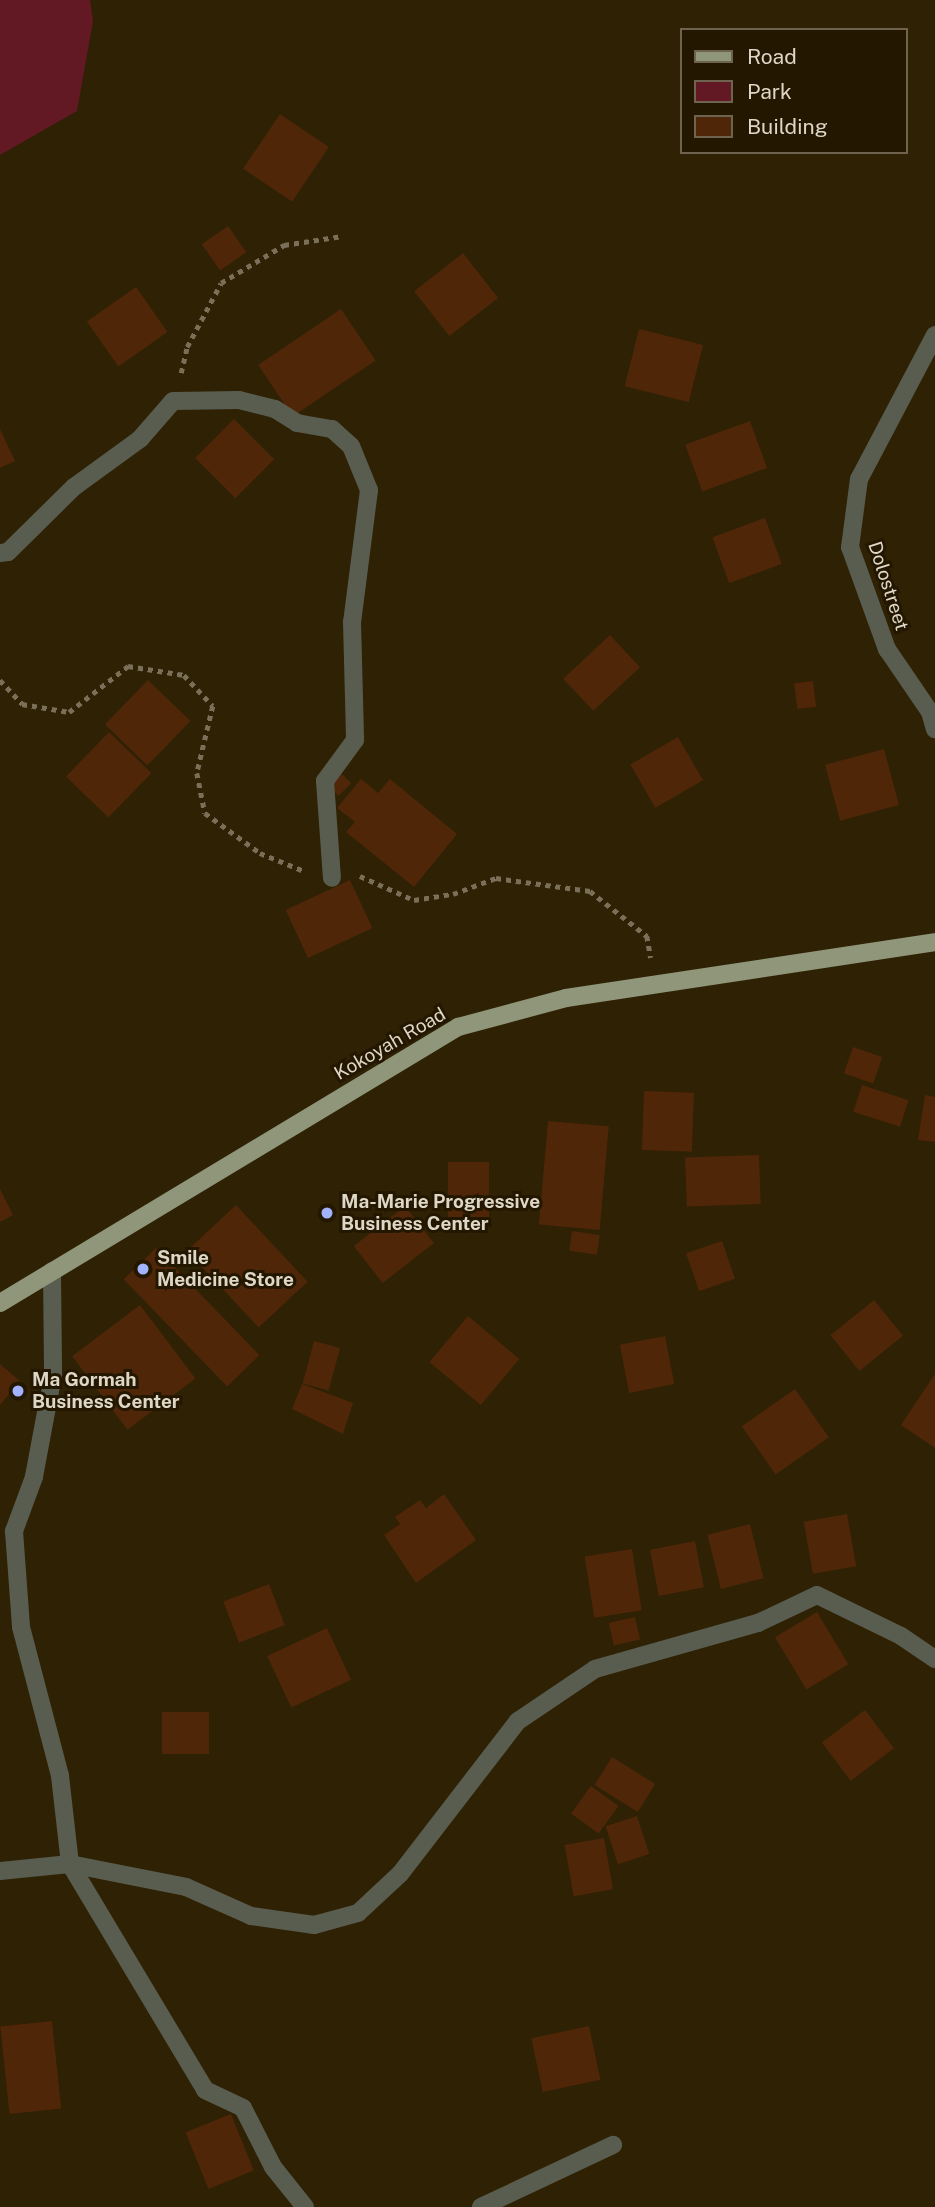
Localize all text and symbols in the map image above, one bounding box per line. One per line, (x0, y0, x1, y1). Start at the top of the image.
legend (680, 28, 907, 154)
text: Road (747, 44, 797, 69)
text: Park (747, 79, 792, 104)
text: Building (747, 114, 828, 139)
street label: Dolostreet (863, 539, 913, 633)
street label: Kokoyah Road (330, 1003, 450, 1085)
place label: Ma-Marie Progressive Business Center (341, 1191, 540, 1235)
marker: Ma-Marie Progressive Business Center (319, 1205, 335, 1221)
place label: Smile Medicine Store (157, 1247, 294, 1291)
marker: Smile Medicine Store (135, 1261, 151, 1277)
place label: Ma Gormah Business Center (32, 1369, 180, 1413)
marker: Ma Gormah Business Center (10, 1383, 26, 1399)

